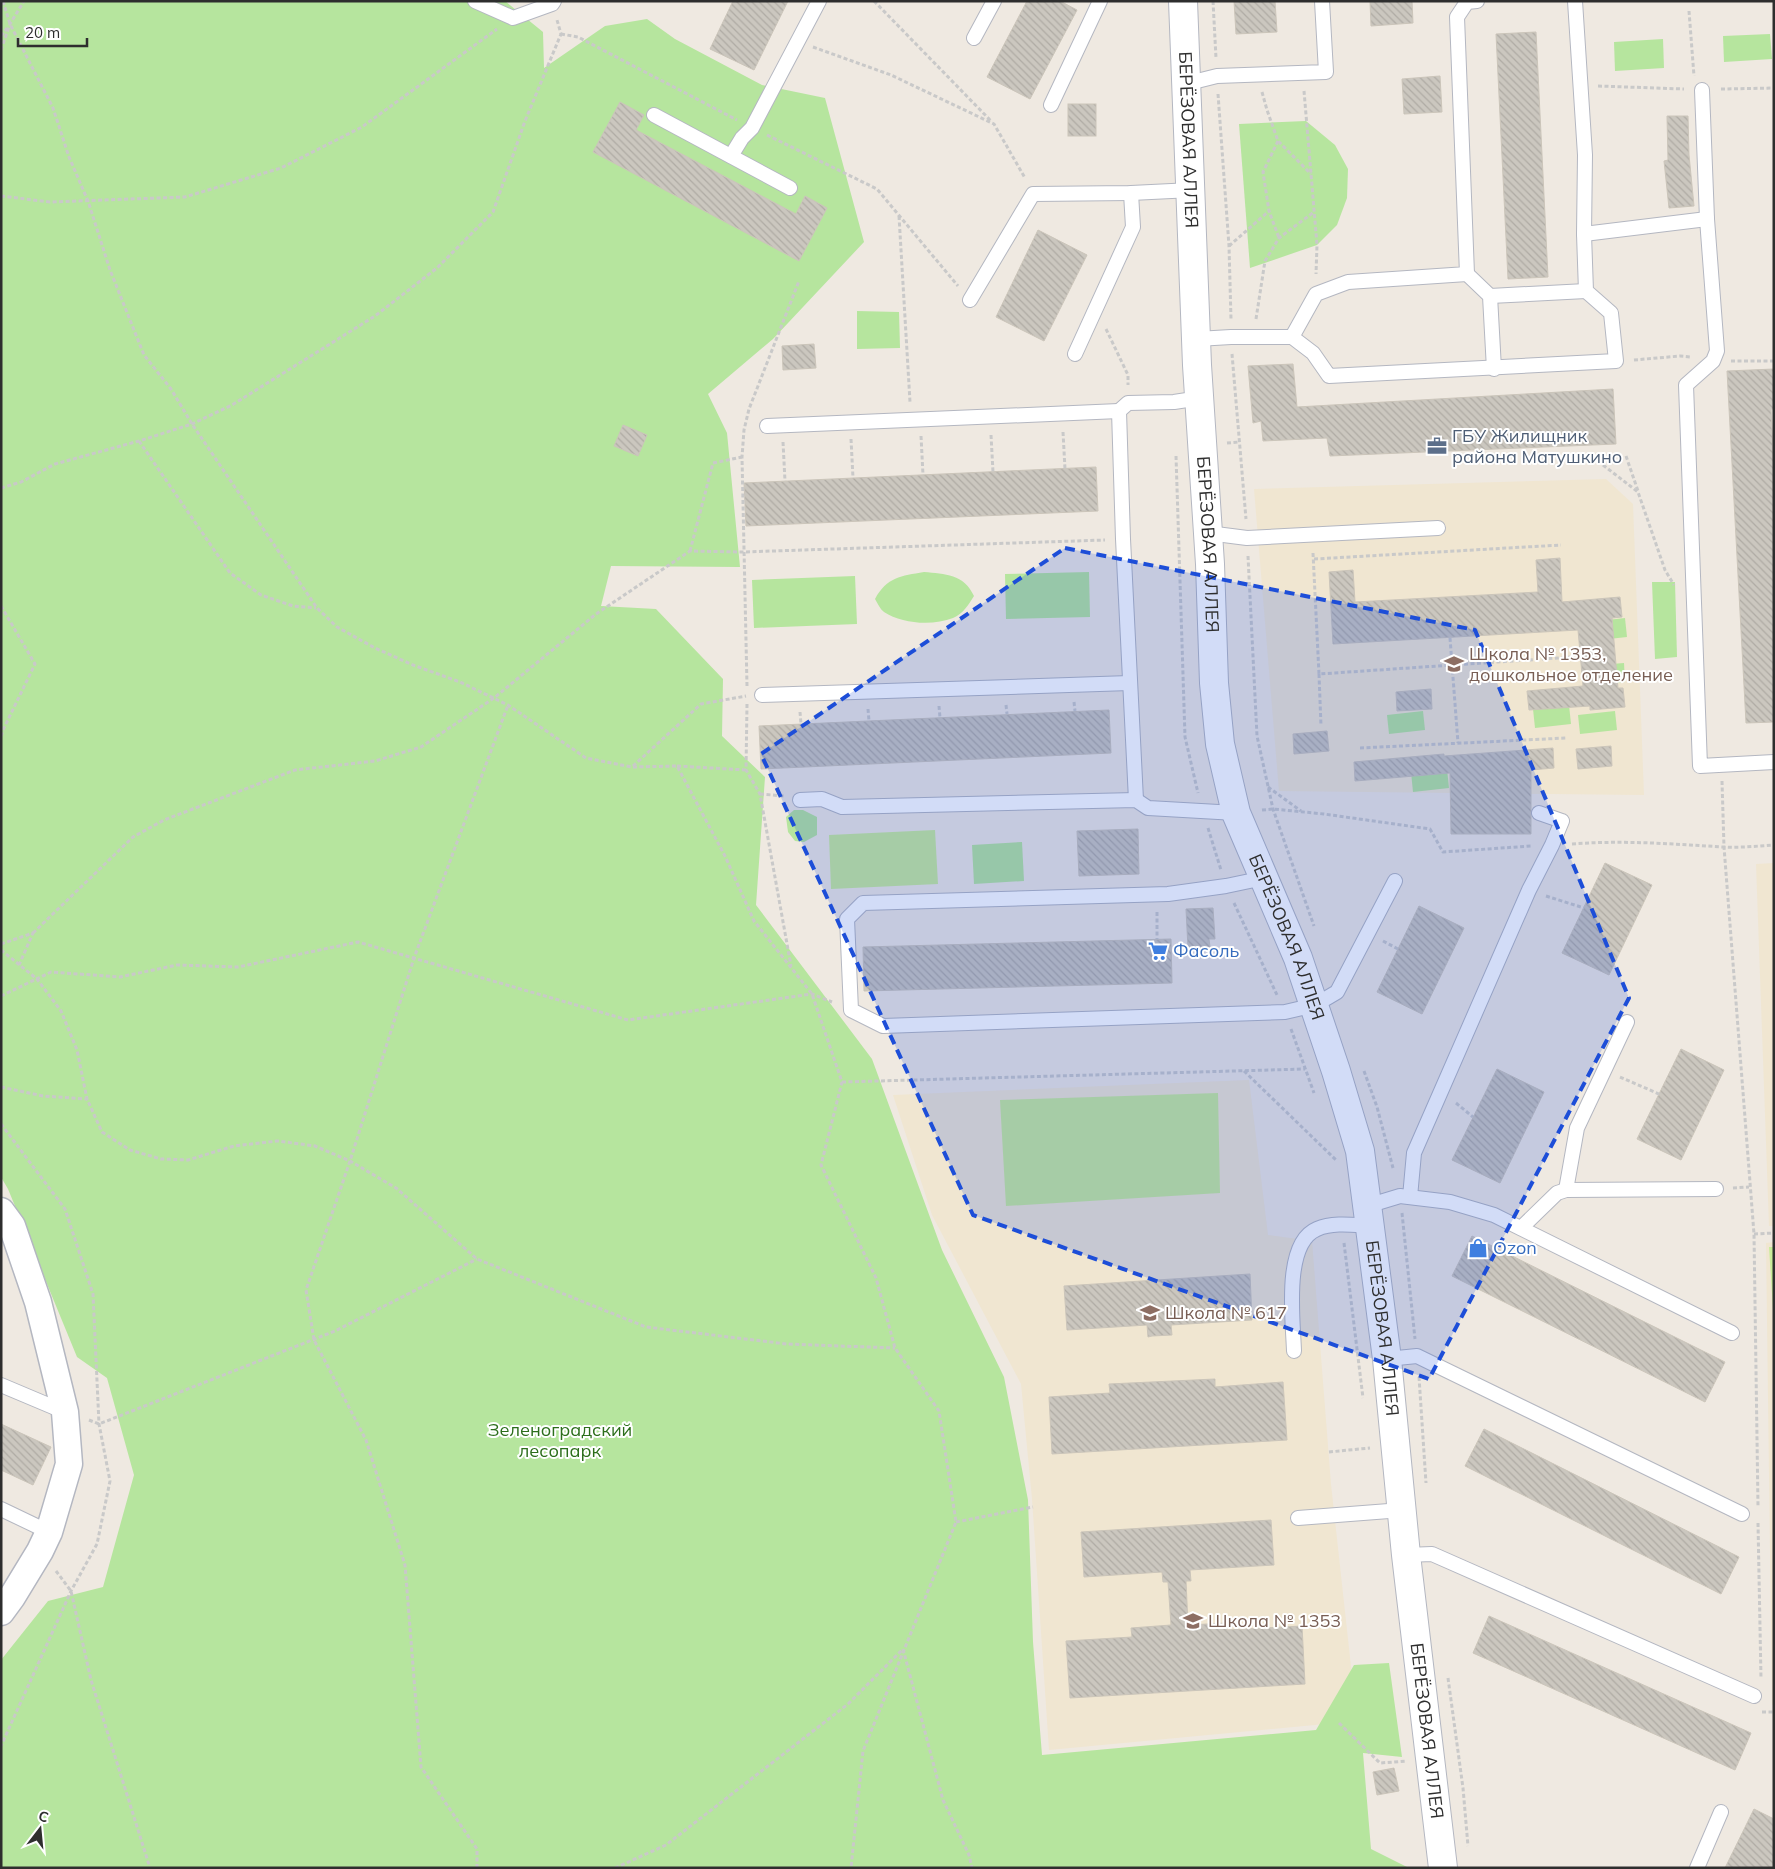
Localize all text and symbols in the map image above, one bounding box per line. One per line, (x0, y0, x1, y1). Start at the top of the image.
scale bar (18, 15, 86, 47)
text: 20 m (25, 23, 60, 42)
street label: БЕРЁЗОВАЯ АЛЛЕЯ (1174, 51, 1204, 229)
place label: ГБУ Жилищник района Матушкино (1452, 424, 1622, 468)
office icon: ГБУ Жилищник района Матушкино (1426, 435, 1448, 457)
street label: БЕРЁЗОВАЯ АЛЛЕЯ (1192, 455, 1224, 633)
place label: Школа № 1353, дошкольное отделение (1469, 642, 1673, 686)
school or university icon: Школа № 1353, дошкольное отделение (1443, 653, 1465, 675)
street label: БЕРЁЗОВАЯ АЛЛЕЯ (1244, 850, 1330, 1023)
place label: Фасоль (1173, 939, 1240, 962)
supermarket icon: Фасоль (1147, 940, 1169, 962)
place label: Ozon (1493, 1236, 1537, 1259)
shop icon: Ozon (1467, 1237, 1489, 1259)
street label: БЕРЁЗОВАЯ АЛЛЕЯ (1361, 1239, 1404, 1417)
place label: Школа № 617 (1165, 1301, 1287, 1324)
school or university icon: Школа № 617 (1139, 1302, 1161, 1324)
park label: Зеленоградский лесопарк (488, 1418, 632, 1462)
place label: Школа № 1353 (1208, 1609, 1341, 1632)
school or university icon: Школа № 1353 (1182, 1610, 1204, 1632)
street label: БЕРЁЗОВАЯ АЛЛЕЯ (1405, 1642, 1449, 1820)
north arrow (15, 1804, 65, 1854)
text: С (36, 1807, 51, 1826)

